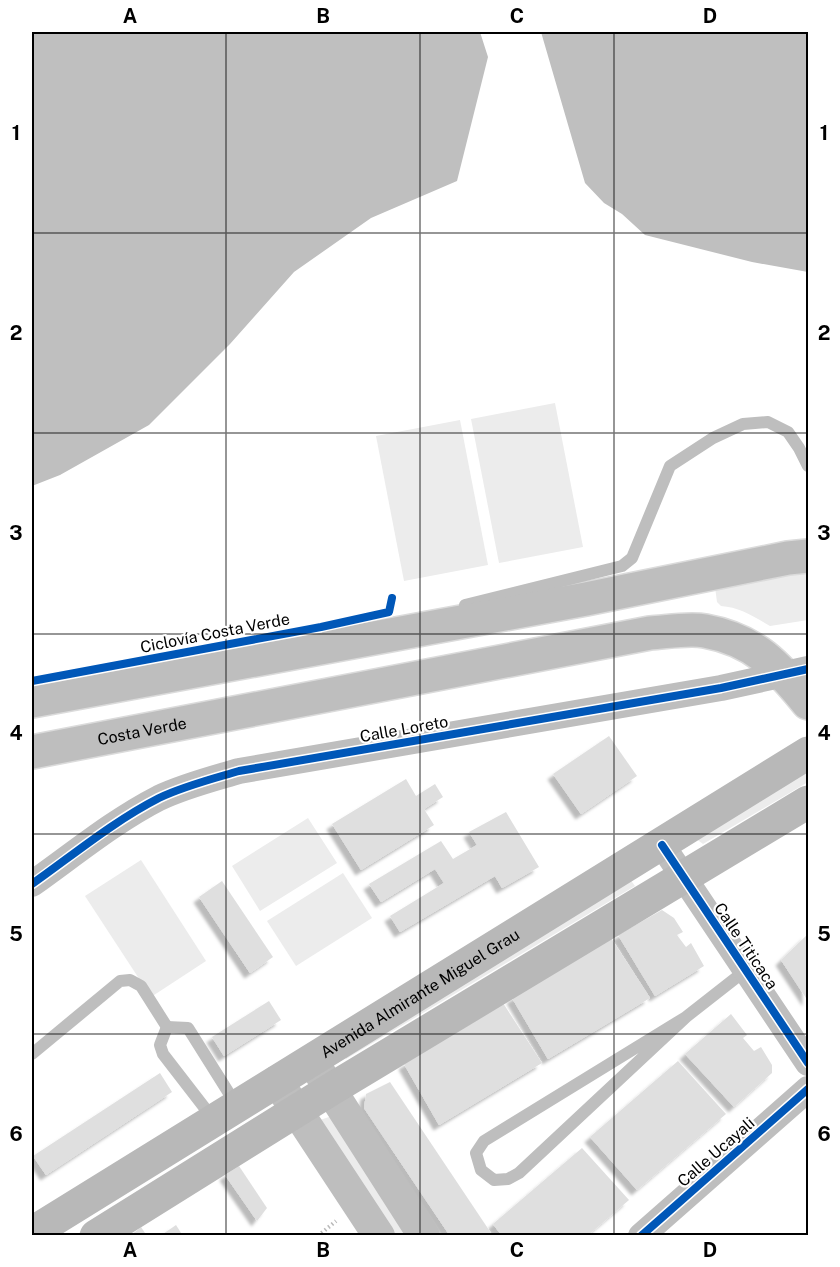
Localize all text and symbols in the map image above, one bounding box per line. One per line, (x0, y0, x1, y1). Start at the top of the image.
text: A (123, 4, 137, 28)
text: B (316, 4, 330, 28)
text: C (510, 4, 524, 28)
text: D (703, 4, 717, 28)
text: 1 (12, 121, 20, 145)
text: 1 (820, 121, 828, 145)
text: 2 (10, 321, 22, 345)
text: 2 (818, 321, 830, 345)
text: 3 (9, 521, 23, 545)
text: 3 (817, 521, 831, 545)
street label: Ciclovía Costa Verde (139, 609, 291, 657)
street label: Calle Loreto (358, 712, 450, 746)
street label: Costa Verde (96, 713, 188, 749)
text: 4 (9, 721, 23, 745)
text: 4 (817, 721, 831, 745)
street label: Calle Titicaca (710, 899, 782, 993)
text: 5 (9, 922, 23, 946)
text: 5 (817, 922, 831, 946)
street label: Avenida Almirante Miguel Grau (317, 924, 523, 1062)
street label: Calle Ucayali (674, 1113, 758, 1191)
text: 6 (9, 1122, 23, 1146)
text: 6 (817, 1122, 831, 1146)
text: A (123, 1238, 137, 1262)
text: B (316, 1238, 330, 1262)
text: C (510, 1238, 524, 1262)
text: D (703, 1238, 717, 1262)

